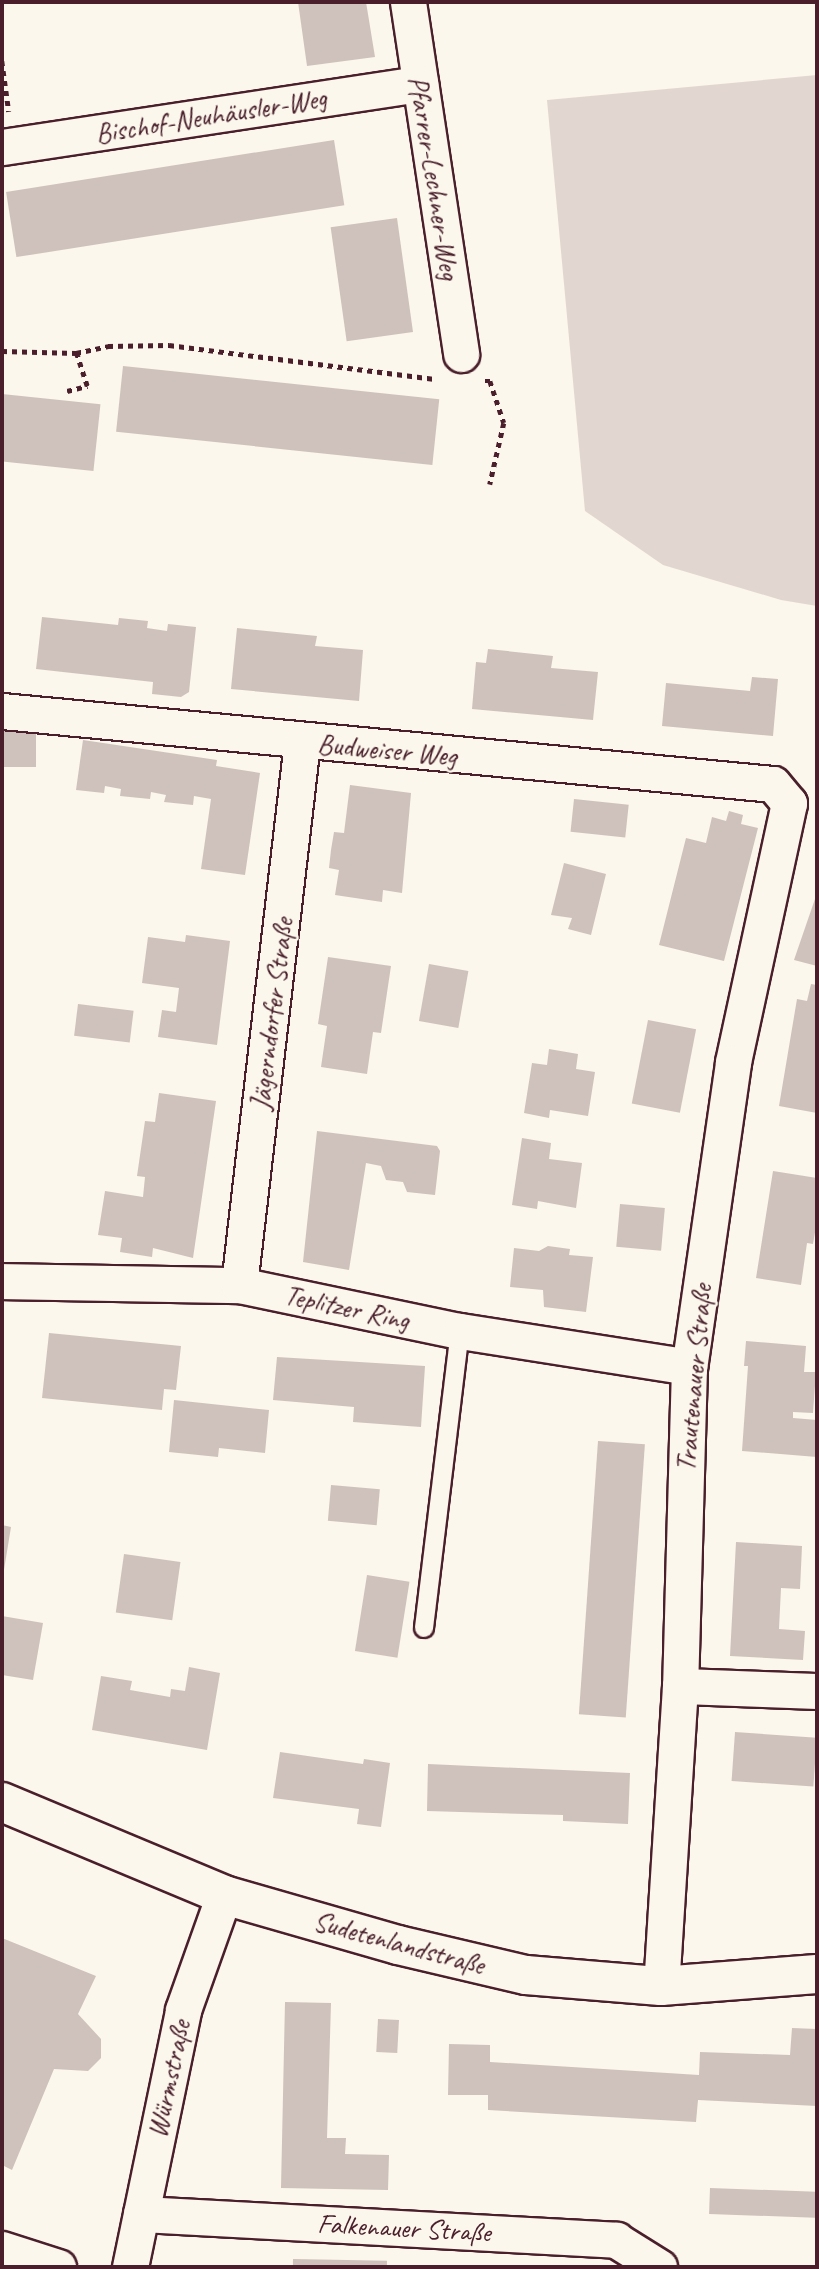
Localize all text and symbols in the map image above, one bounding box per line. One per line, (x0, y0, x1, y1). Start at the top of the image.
street label: Pfarrer-Lechner-Weg (401, 74, 467, 282)
street label: Bischof-Neuhäusler-Weg (93, 81, 329, 151)
street label: Budweiser Weg (316, 727, 458, 773)
street label: Jägerndorfer Straße (244, 916, 300, 1112)
street label: Teplitzer Ring (281, 1278, 413, 1338)
street label: Trautenauer Straße (669, 1283, 719, 1473)
street label: Sudetenlandstraße (310, 1904, 488, 1982)
street label: Würmstraße (140, 2017, 198, 2141)
street label: Falkenauer Straße (316, 2207, 492, 2249)

